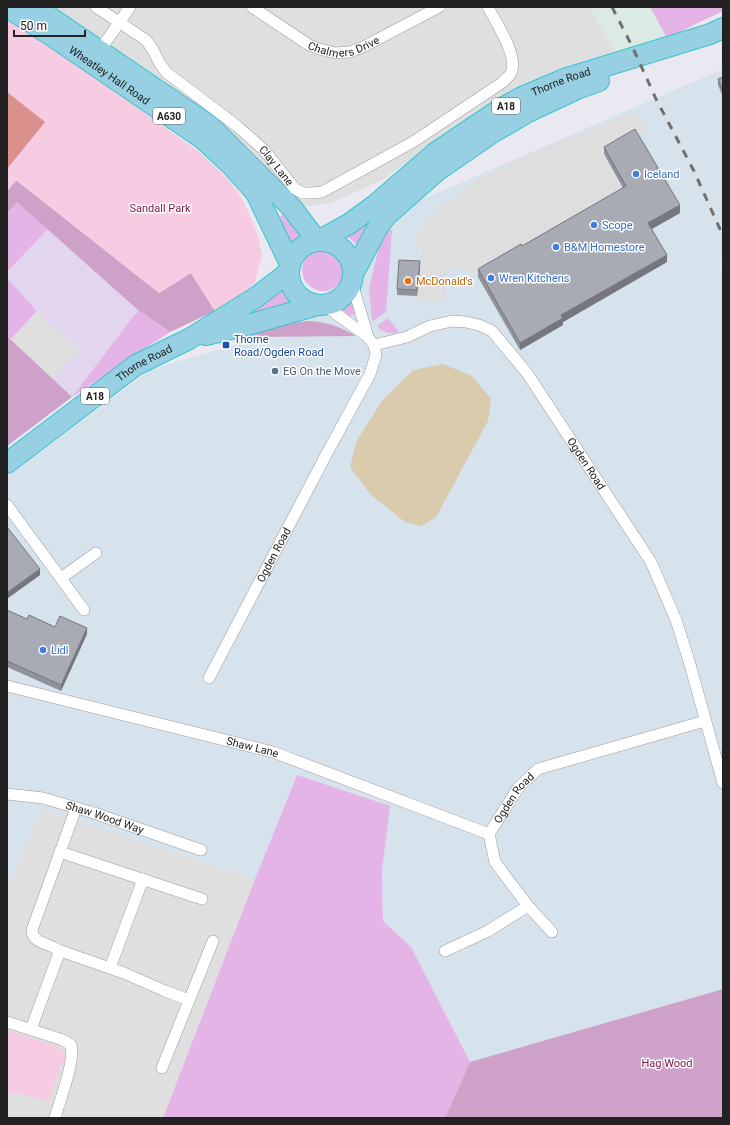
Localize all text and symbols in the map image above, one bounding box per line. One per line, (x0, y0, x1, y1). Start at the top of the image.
scale bar (14, 12, 85, 38)
text: 50 m (20, 19, 47, 33)
street label: Chalmers Drive (306, 33, 382, 60)
street label: Wheatley Hall Road (67, 43, 152, 107)
street label: Thorne Road (529, 65, 592, 99)
road number: A18 (492, 98, 520, 114)
road number: A630 (153, 108, 185, 124)
street label: Clay Lane (257, 143, 296, 188)
place label: Iceland (644, 168, 680, 181)
marker: Iceland (631, 169, 641, 179)
park label: Sandall Park (129, 202, 191, 215)
place label: Scope (602, 219, 633, 232)
marker: Scope (589, 220, 599, 230)
place label: B&M Homestore (564, 241, 645, 254)
marker: B&M Homestore (551, 242, 561, 252)
place label: Wren Kitchens (499, 272, 570, 285)
marker: Wren Kitchens (486, 273, 496, 283)
place label: McDonald's (416, 275, 473, 288)
marker: McDonald's (403, 276, 413, 286)
place label: Thorne Road/Ogden Road (234, 333, 324, 359)
marker: Thorne Road/Ogden Road (221, 340, 231, 350)
street label: Thorne Road (114, 342, 174, 384)
place label: EG On the Move (283, 365, 361, 378)
marker: EG On the Move (270, 366, 280, 376)
road number: A18 (81, 388, 109, 404)
street label: Ogden Road (565, 435, 608, 492)
street label: Ogden Road (254, 525, 293, 584)
place label: Lidl (51, 644, 68, 657)
marker: Lidl (38, 645, 48, 655)
street label: Shaw Lane (225, 734, 281, 760)
street label: Ogden Road (491, 770, 537, 826)
street label: Shaw Wood Way (64, 799, 146, 837)
park label: Hag Wood (641, 1057, 693, 1070)

